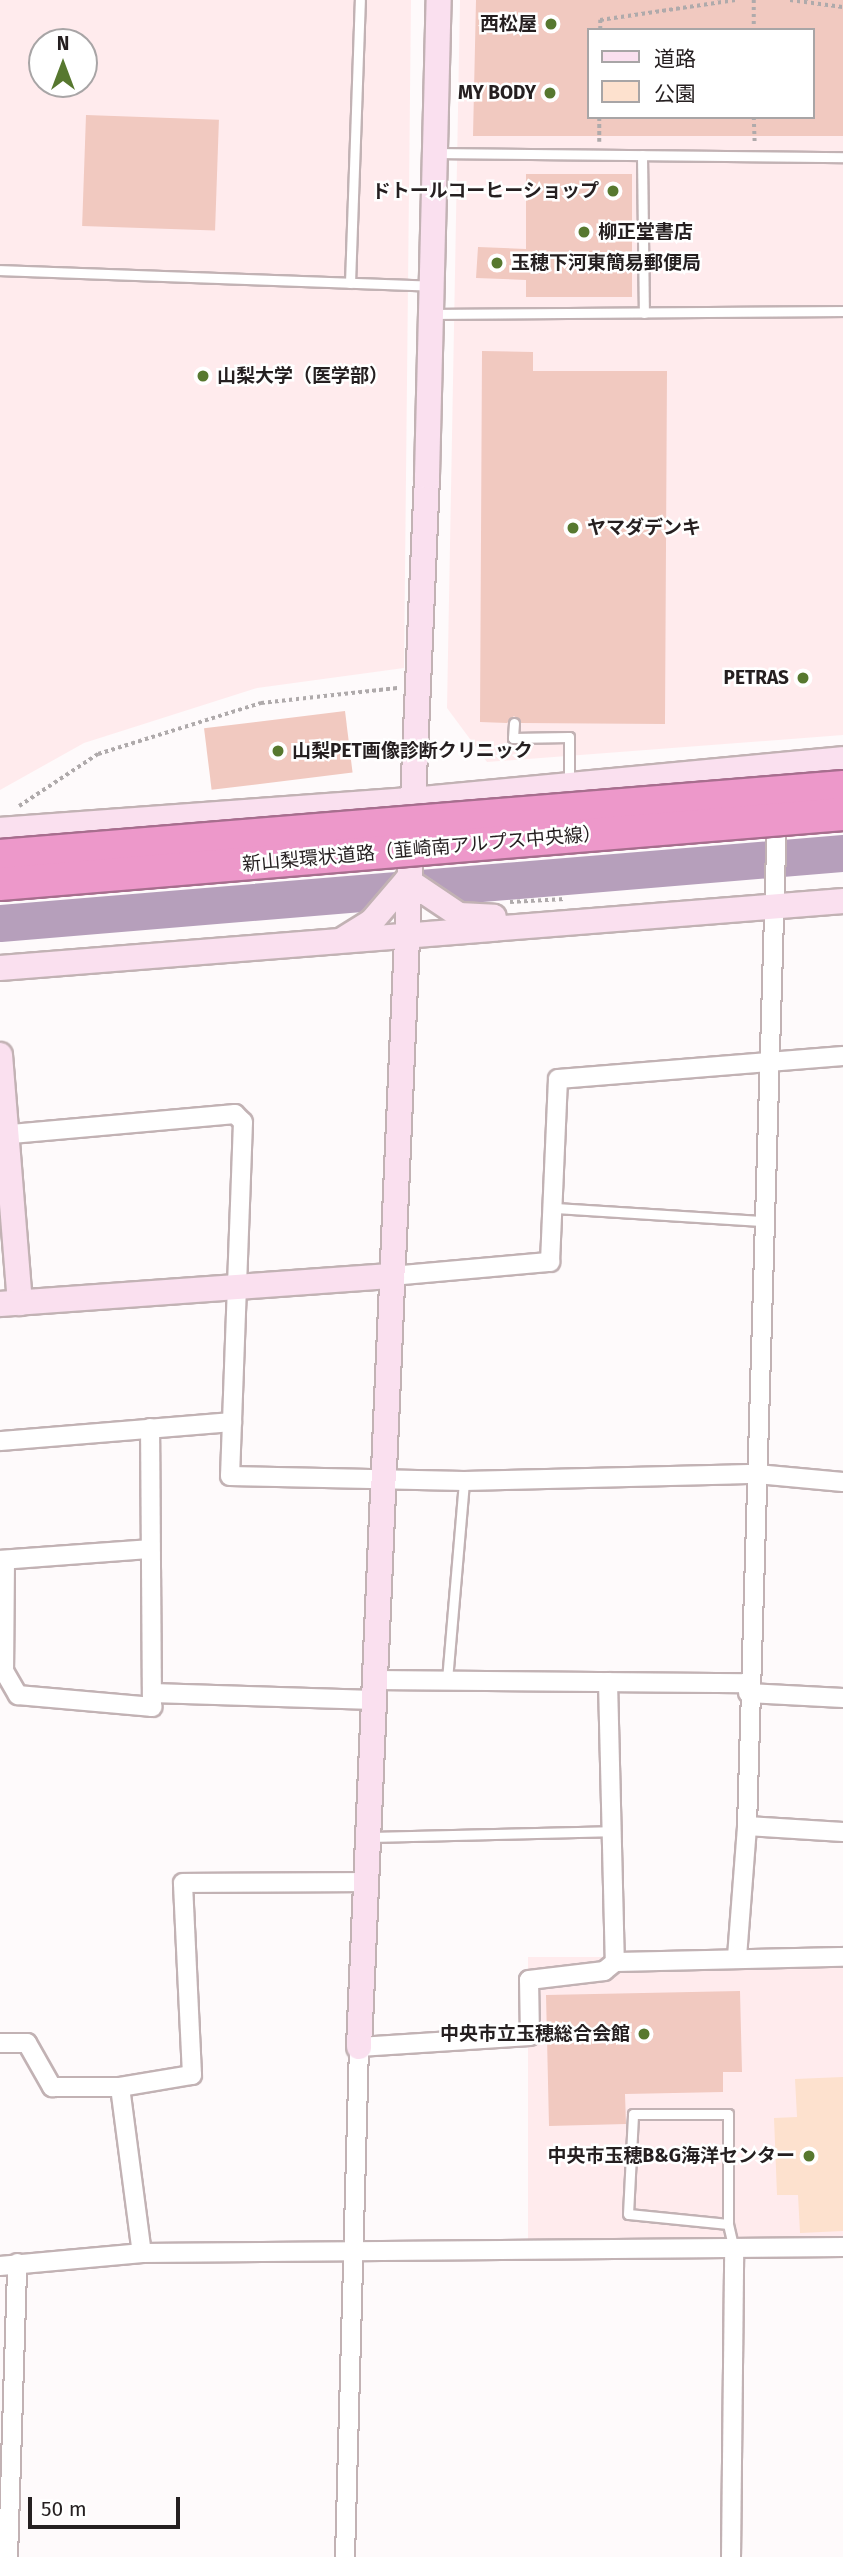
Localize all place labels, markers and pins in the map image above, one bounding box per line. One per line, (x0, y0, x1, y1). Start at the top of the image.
place label: 西松屋 (480, 13, 537, 35)
marker: 西松屋 (543, 16, 559, 32)
place label: MY BODY (458, 82, 536, 104)
marker: MY BODY (542, 85, 558, 101)
place label: ドトールコーヒーショップ (371, 180, 599, 202)
marker: ドトールコーヒーショップ (605, 183, 621, 199)
place label: 柳正堂書店 (598, 221, 693, 243)
marker: 柳正堂書店 (576, 224, 592, 240)
place label: 玉穂下河東簡易郵便局 (511, 252, 701, 274)
marker: 玉穂下河東簡易郵便局 (489, 255, 505, 271)
place label: 山梨大学（医学部） (217, 365, 388, 387)
marker: 山梨大学（医学部） (195, 368, 211, 384)
place label: ヤマダデンキ (587, 517, 701, 539)
marker: ヤマダデンキ (565, 520, 581, 536)
place label: PETRAS (724, 667, 789, 689)
marker: PETRAS (795, 670, 811, 686)
place label: 山梨PET画像診断クリニック (292, 740, 533, 762)
marker: 山梨PET画像診断クリニック (270, 743, 286, 759)
place label: 中央市立玉穂総合会館 (440, 2023, 630, 2045)
marker: 中央市立玉穂総合会館 (636, 2026, 652, 2042)
place label: 中央市玉穂B&G海洋センター (548, 2145, 795, 2167)
marker: 中央市玉穂B&G海洋センター (801, 2148, 817, 2164)

